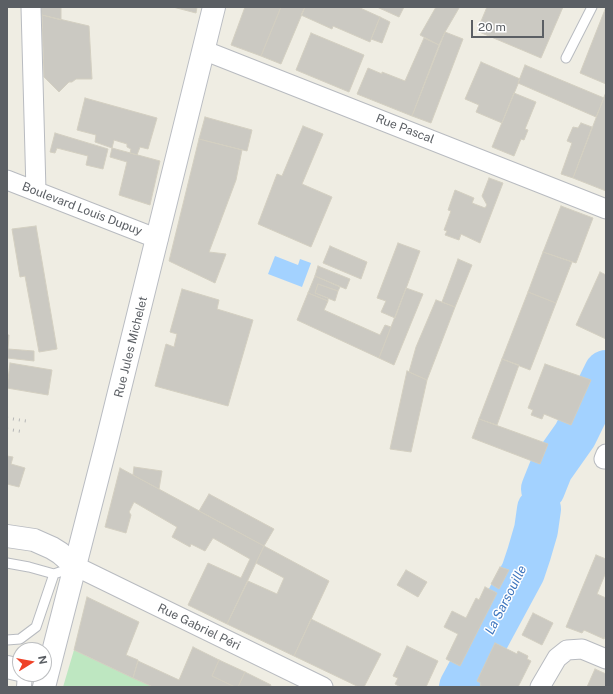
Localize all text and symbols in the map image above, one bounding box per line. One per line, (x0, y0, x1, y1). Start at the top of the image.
scale bar (473, 12, 546, 38)
text: 20 m (478, 20, 506, 34)
street label: Rue Pascal (374, 111, 436, 147)
street label: Boulevard Louis Dupuy (20, 179, 144, 239)
street label: Rue Jules Michelet (111, 295, 151, 399)
water label: La Sarsouille (482, 563, 530, 637)
street label: Rue Gabriel Péri (155, 601, 243, 653)
north arrow (12, 642, 52, 682)
text: N (36, 655, 50, 665)

